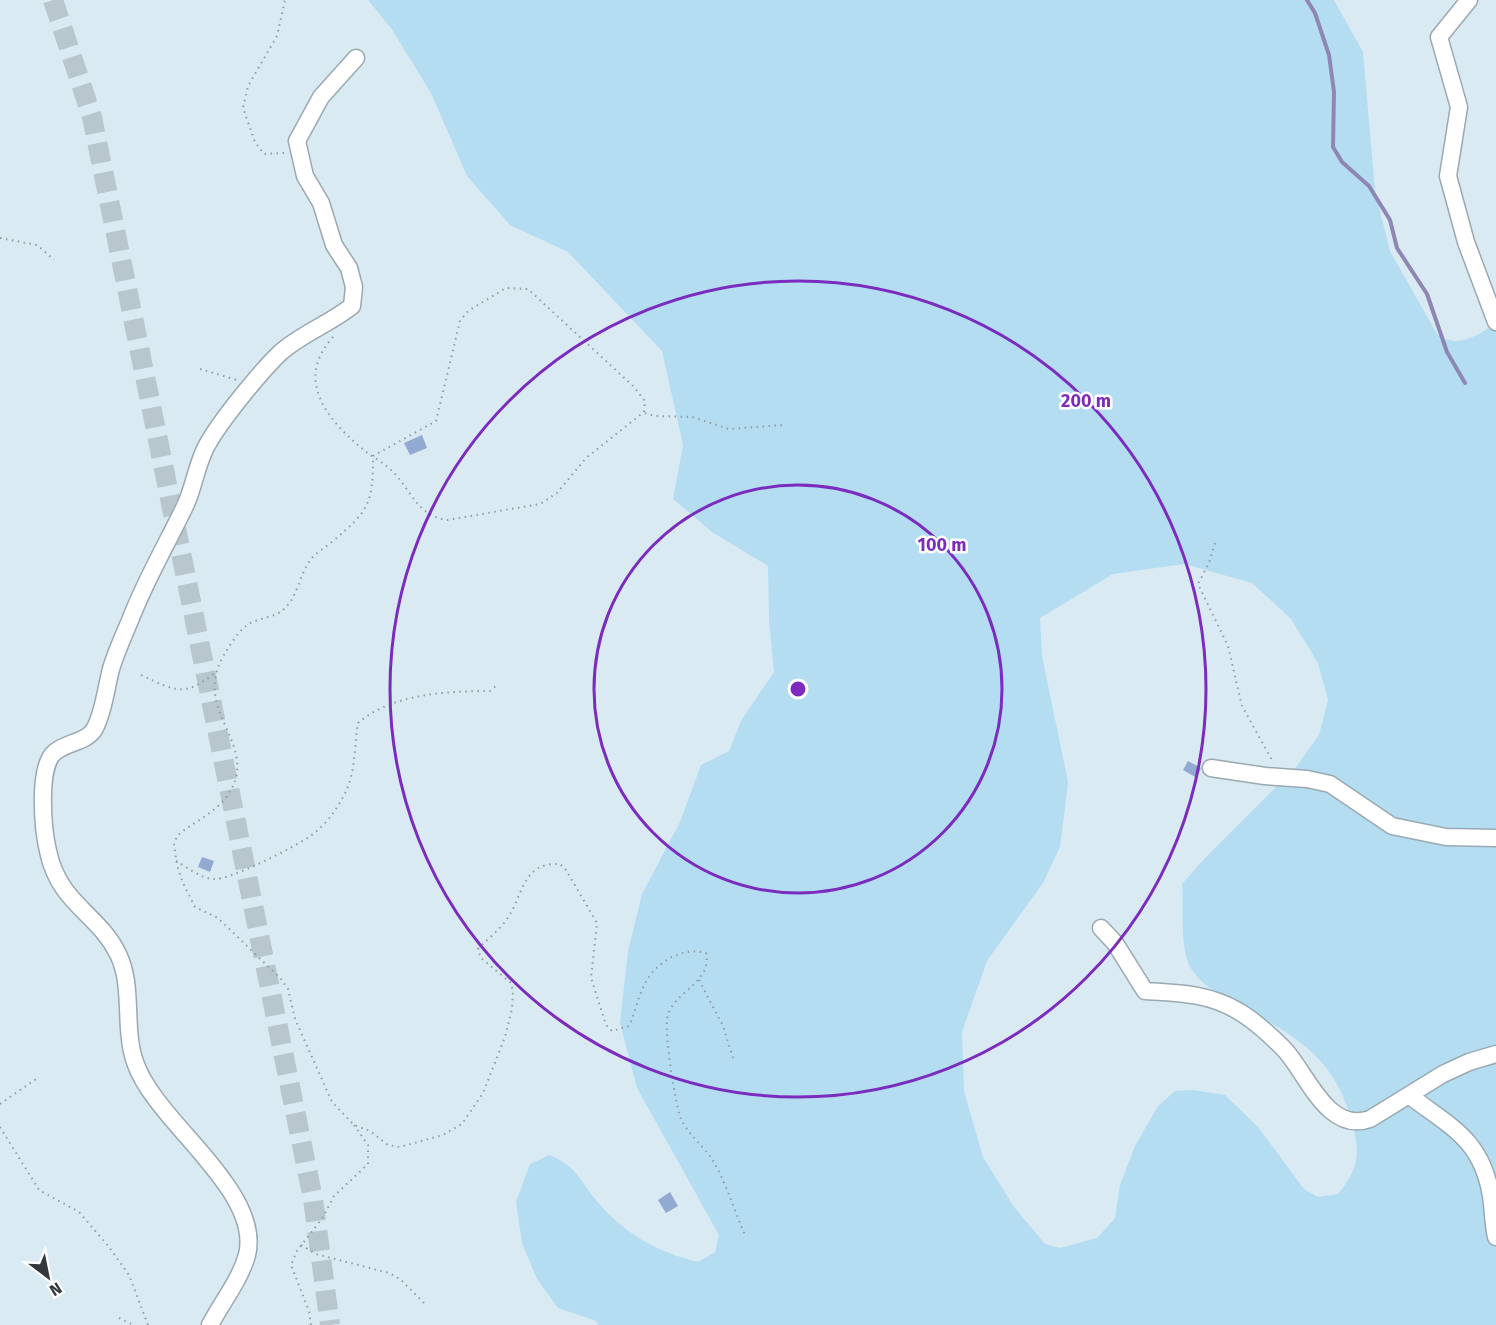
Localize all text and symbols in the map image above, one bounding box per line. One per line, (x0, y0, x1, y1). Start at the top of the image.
text: 200 m (1061, 390, 1111, 412)
text: 100 m (918, 534, 966, 556)
centre of rings (788, 679, 808, 699)
north arrow (18, 1247, 78, 1307)
text: N (46, 1278, 65, 1300)

